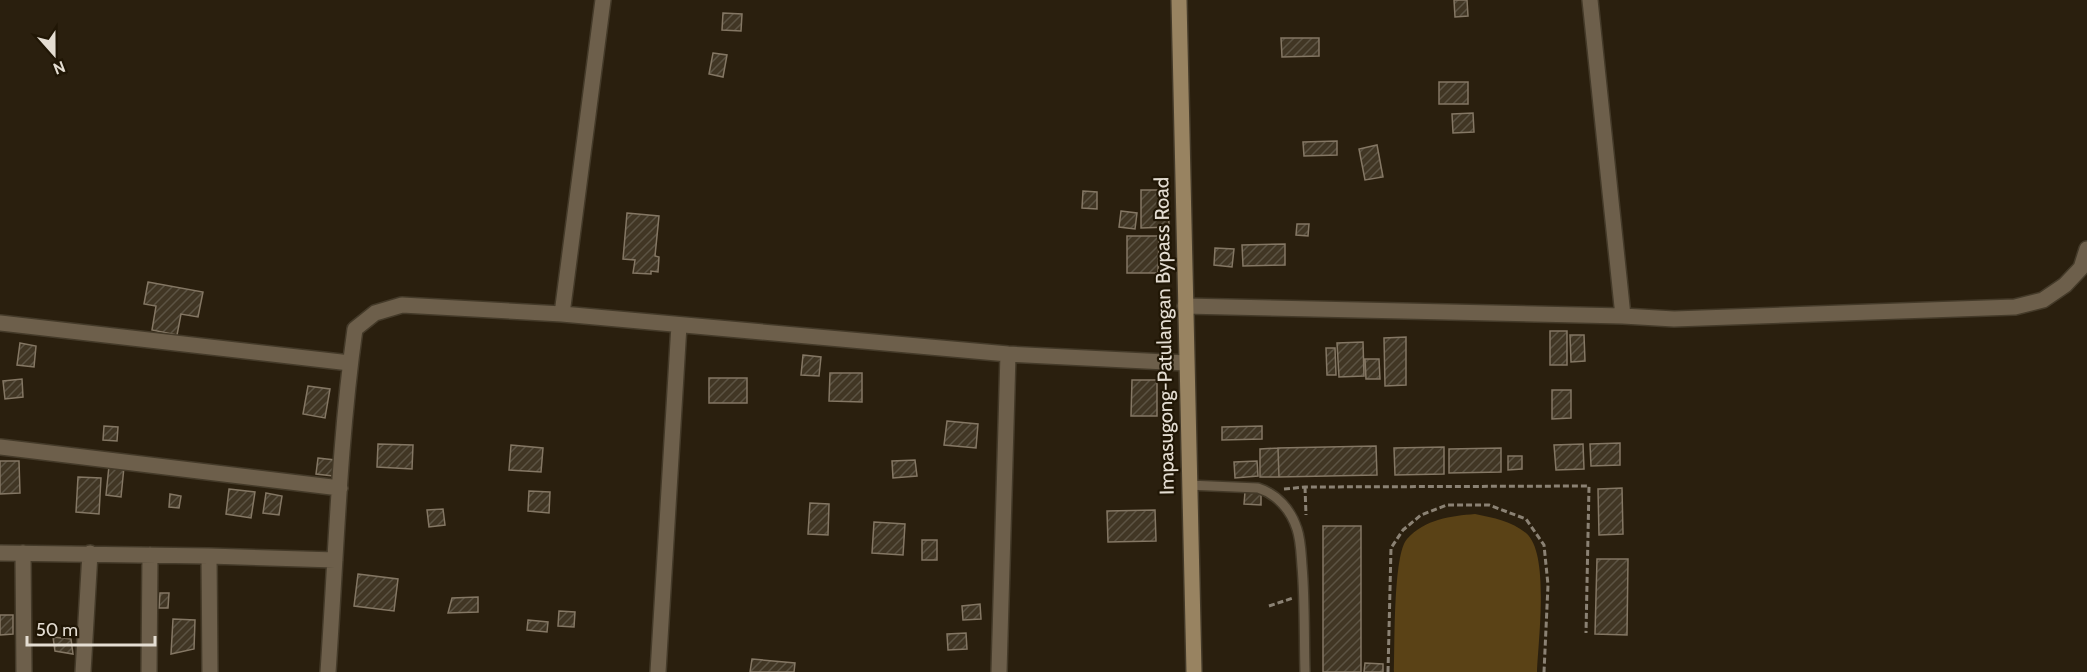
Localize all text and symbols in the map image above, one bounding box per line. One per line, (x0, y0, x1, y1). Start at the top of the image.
north arrow (24, 24, 84, 84)
text: N (51, 57, 68, 78)
street label: Impasugong-Patulangan Bypass Road (1149, 177, 1179, 495)
scale bar (27, 609, 154, 647)
text: 50 m (36, 619, 78, 641)

